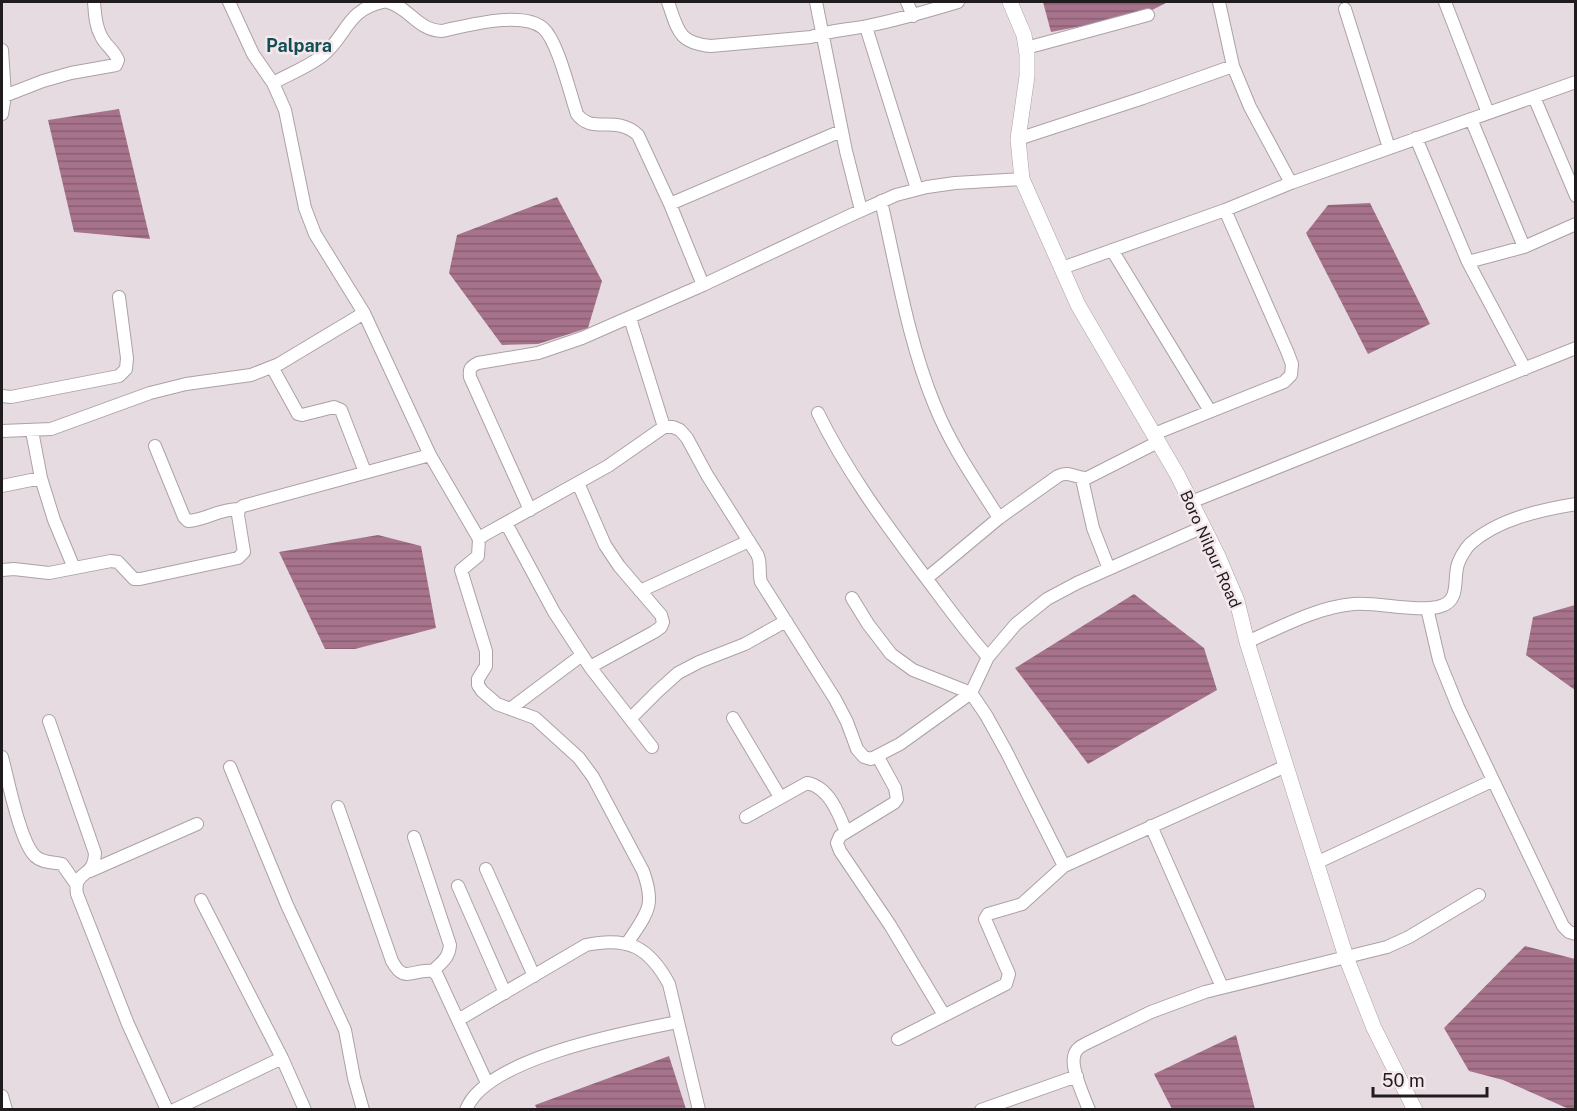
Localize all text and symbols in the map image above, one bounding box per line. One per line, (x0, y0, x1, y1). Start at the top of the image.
district label: Palpara (266, 35, 332, 56)
street label: Boro Nilpur Road (1176, 488, 1245, 611)
scale bar (1373, 1060, 1487, 1098)
text: 50 m (1382, 1070, 1425, 1091)

